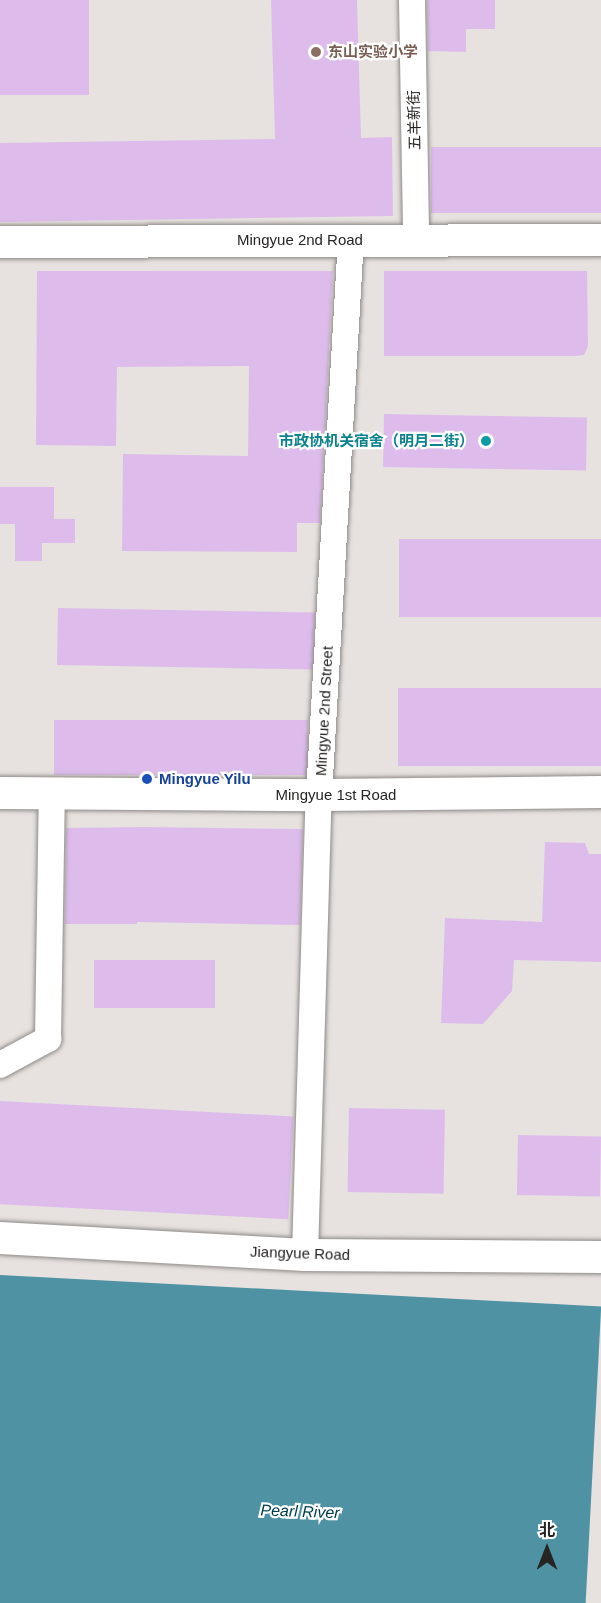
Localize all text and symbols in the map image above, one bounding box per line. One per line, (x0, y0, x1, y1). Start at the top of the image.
place label: 东山实验小学 (328, 43, 418, 61)
marker: 东山实验小学 (309, 45, 323, 59)
street label: 五羊新街 (404, 90, 424, 150)
street label: Mingyue 2nd Road (237, 231, 363, 249)
place label: 市政协机关宿舍（明月二街） (279, 432, 474, 450)
marker: 市政协机关宿舍（明月二街） (479, 434, 493, 448)
street label: Mingyue 2nd Street (312, 646, 336, 776)
place label: Mingyue Yilu (159, 770, 251, 788)
marker: Mingyue Yilu (140, 772, 154, 786)
street label: Mingyue 1st Road (276, 786, 396, 804)
street label: Jiangyue Road (250, 1242, 350, 1264)
water label: Pearl River (260, 1501, 340, 1523)
north arrow (517, 1519, 577, 1579)
text: 北 (539, 1522, 555, 1539)

